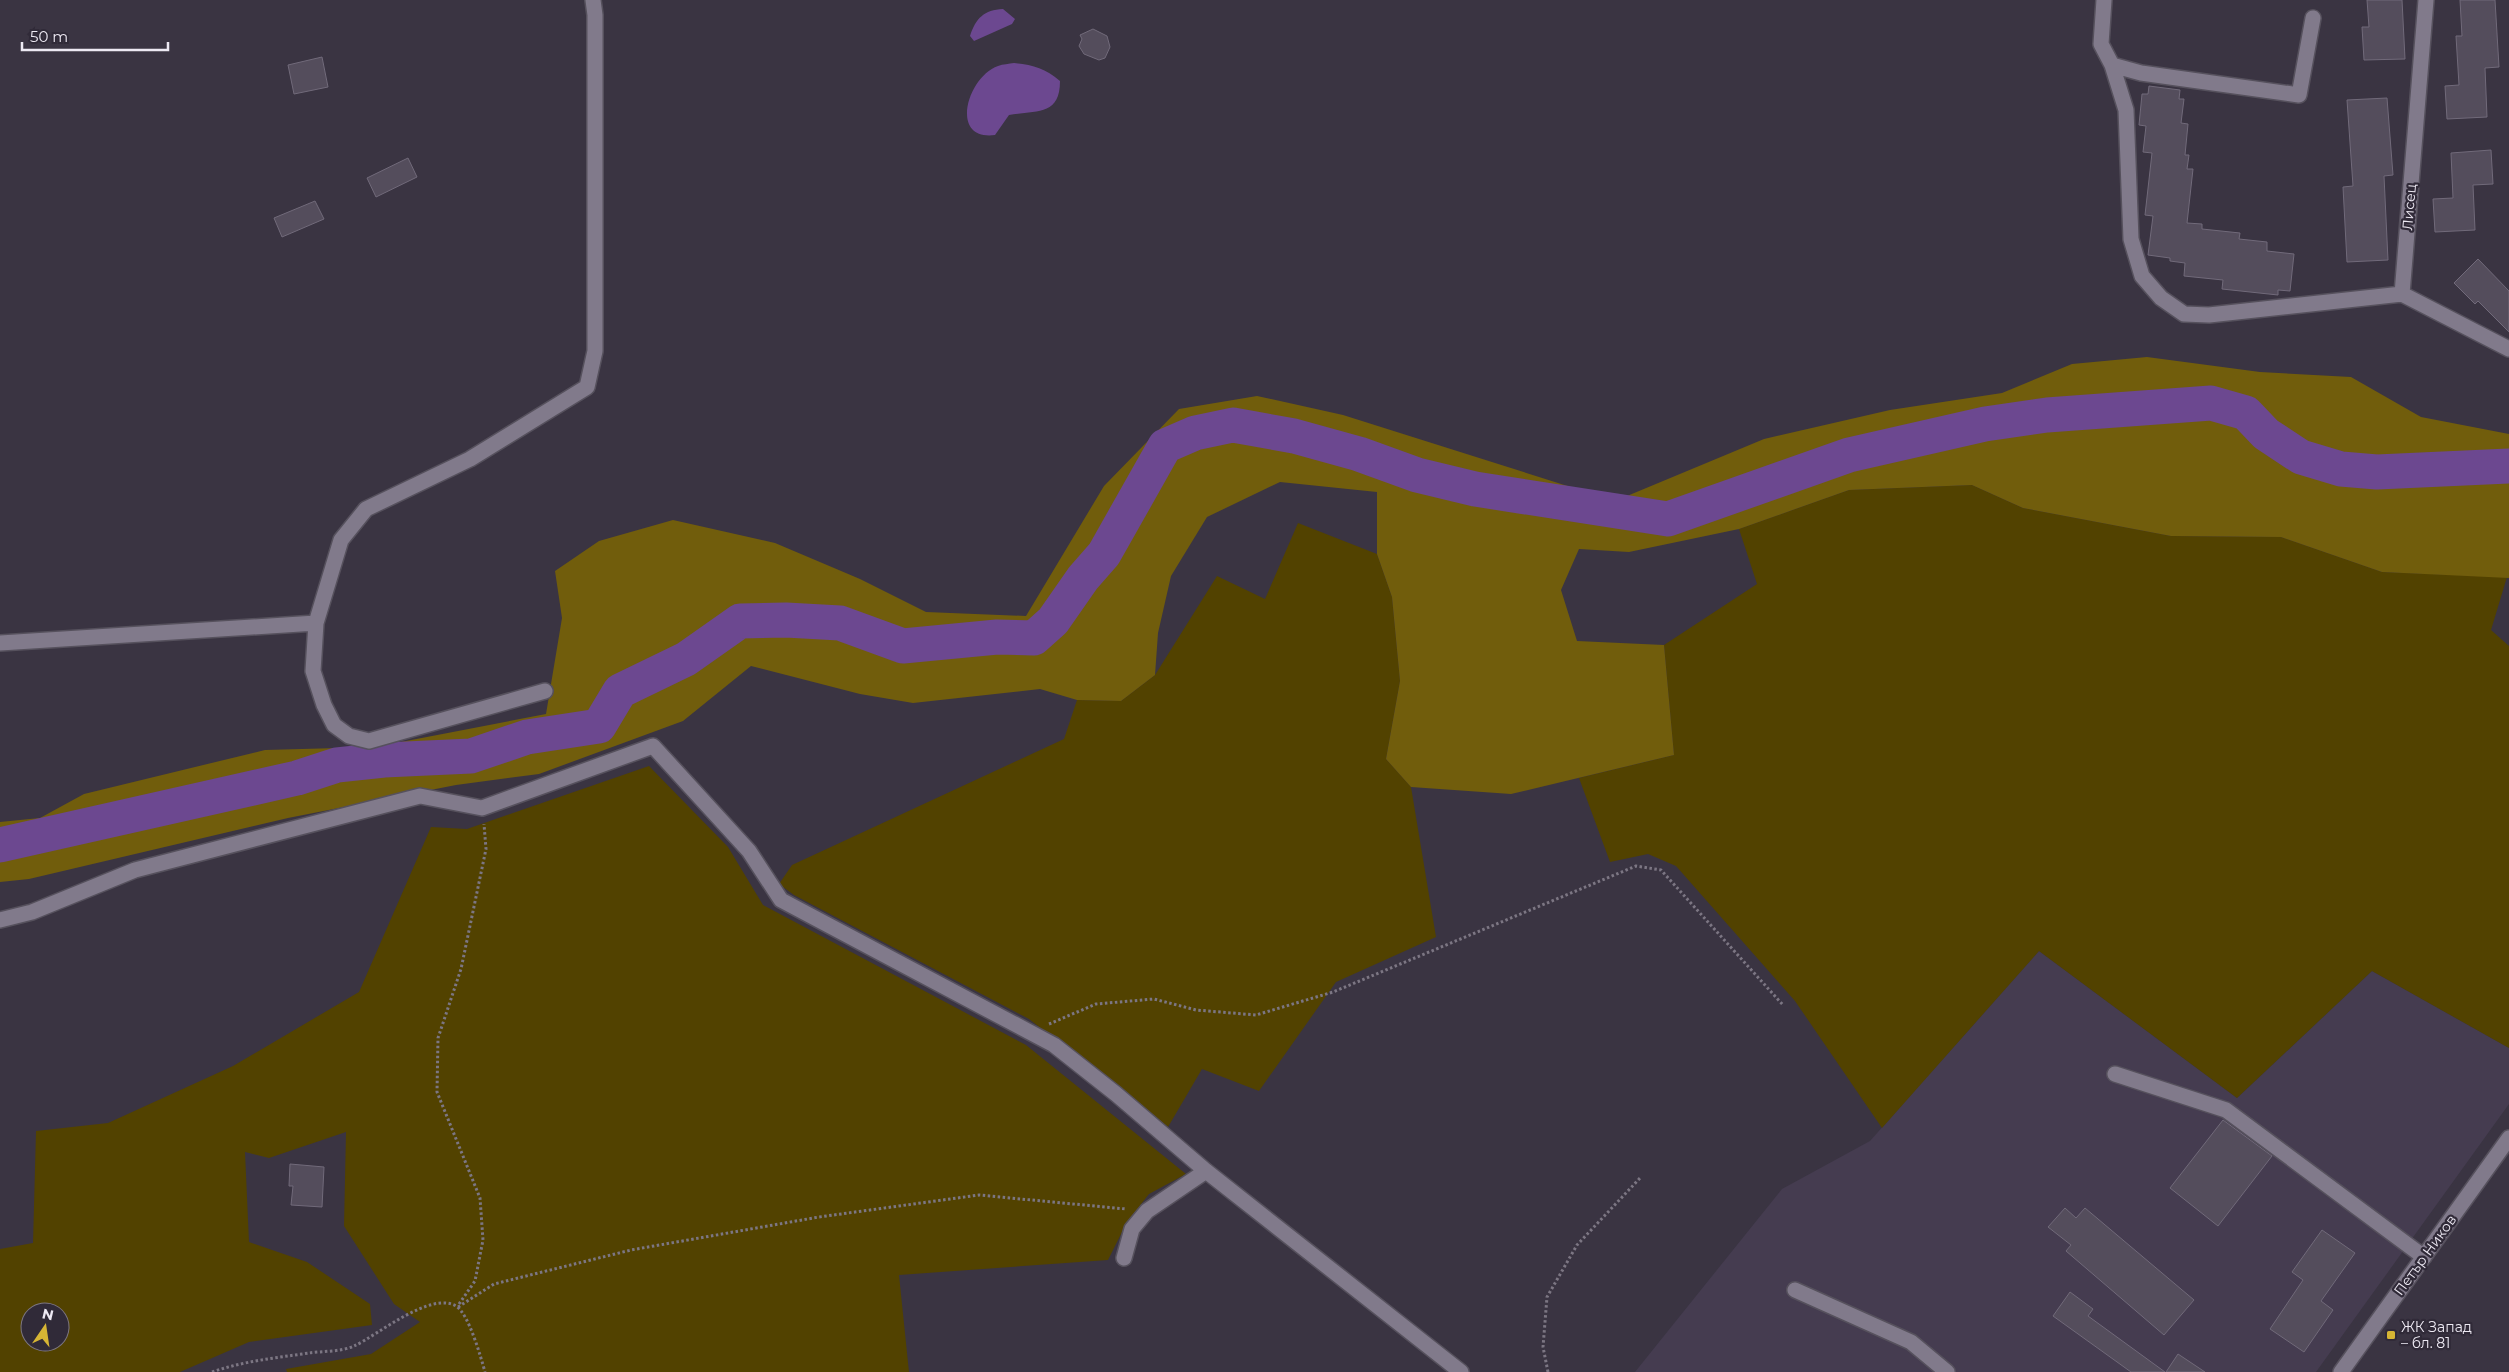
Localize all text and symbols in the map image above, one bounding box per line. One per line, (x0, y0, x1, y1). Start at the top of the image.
scale bar (22, 20, 169, 52)
text: 50 m (30, 27, 68, 46)
street label: Лисец (2398, 183, 2420, 231)
street label: Петър Ников (2390, 1211, 2460, 1299)
north arrow (20, 1302, 70, 1352)
text: N (40, 1304, 55, 1324)
place label: ЖК Запад – бл. 81 (2401, 1318, 2472, 1352)
marker: ЖК Запад – бл. 81 (2385, 1329, 2397, 1341)

